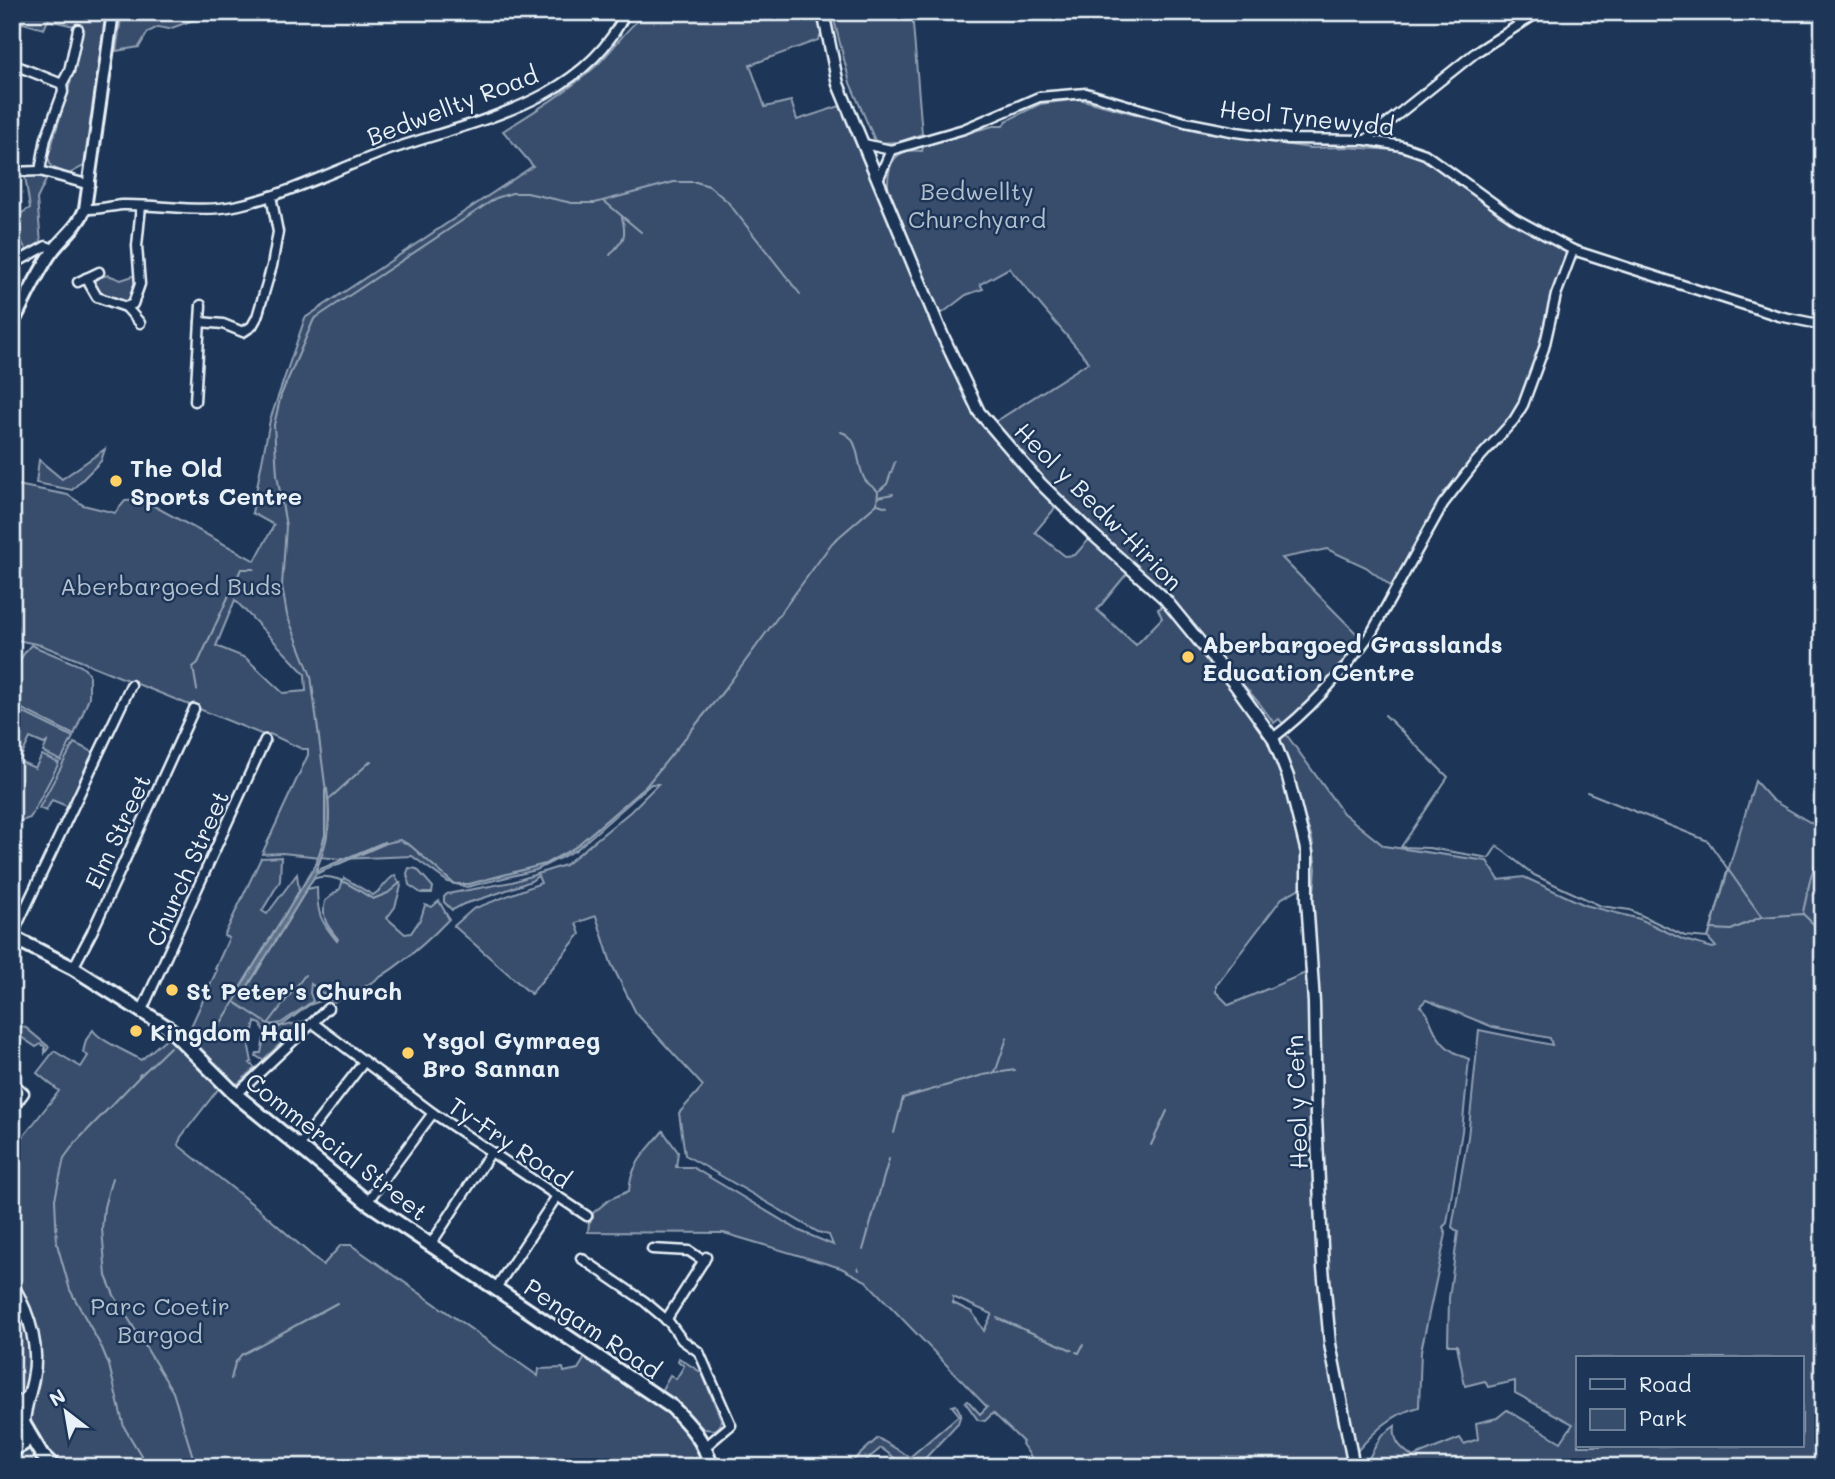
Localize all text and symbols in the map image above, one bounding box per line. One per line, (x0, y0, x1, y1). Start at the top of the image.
street label: Bedwellty Road (362, 58, 542, 152)
street label: Heol Tynewydd (1218, 92, 1396, 142)
park label: Bedwellty Churchyard (908, 175, 1046, 234)
street label: Heol y Bedw-Hirion (1008, 415, 1190, 597)
place label: The Old Sports Centre (130, 452, 302, 511)
marker: The Old Sports Centre (108, 473, 124, 489)
park label: Aberbargoed Buds (60, 570, 282, 601)
place label: Aberbargoed Grasslands Education Centre (1202, 628, 1503, 687)
marker: Aberbargoed Grasslands Education Centre (1180, 649, 1196, 665)
street label: Elm Street (77, 769, 157, 893)
street label: Church Street (139, 785, 235, 951)
place label: St Peter's Church (186, 975, 402, 1006)
marker: St Peter's Church (164, 982, 180, 998)
place label: Kingdom Hall (150, 1016, 306, 1047)
marker: Kingdom Hall (128, 1023, 144, 1039)
place label: Ysgol Gymraeg Bro Sannan (422, 1024, 600, 1083)
street label: Heol y Cefn (1278, 1034, 1314, 1170)
marker: Ysgol Gymraeg Bro Sannan (400, 1045, 416, 1061)
street label: Commercial Street (240, 1065, 434, 1227)
street label: Ty-Fry Road (443, 1090, 577, 1194)
street label: Pengam Road (519, 1271, 667, 1385)
park label: Parc Coetir Bargod (90, 1290, 230, 1349)
legend (1576, 1356, 1804, 1448)
text: Road (1639, 1370, 1691, 1397)
north arrow (32, 1378, 102, 1448)
text: N (44, 1383, 70, 1411)
text: Park (1639, 1404, 1687, 1431)

